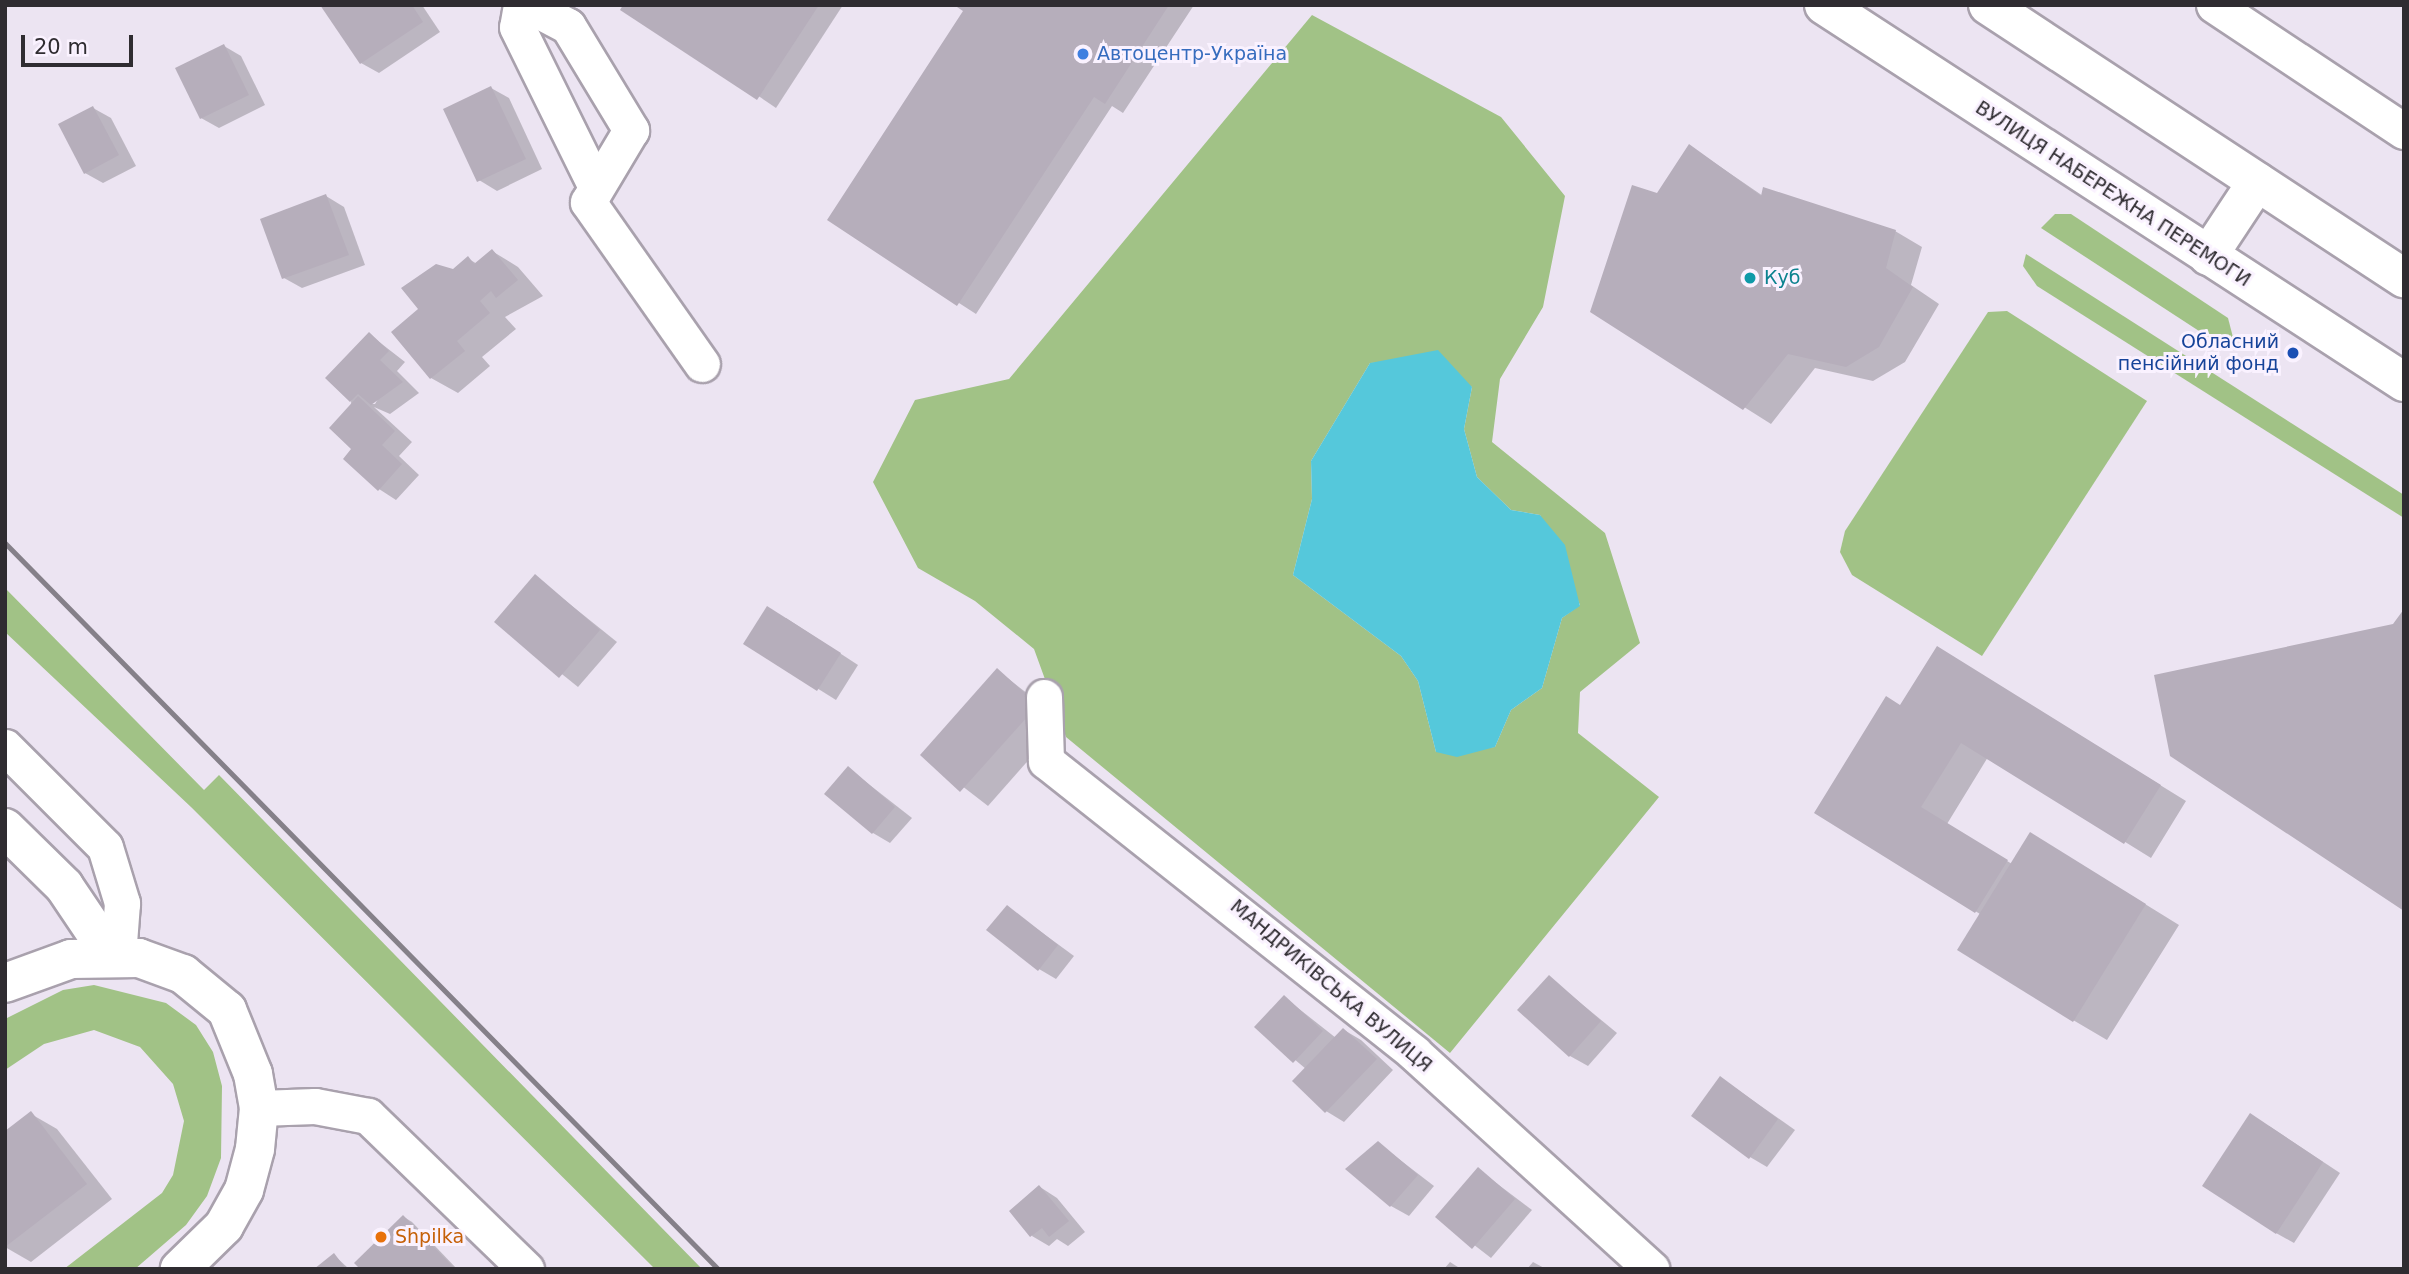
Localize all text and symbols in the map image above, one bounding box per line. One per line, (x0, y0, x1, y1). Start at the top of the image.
scale bar (24, 21, 136, 65)
text: 20 m (34, 35, 88, 59)
place label: Автоцентр-Україна (1097, 43, 1287, 65)
marker: Автоцентр-Україна (1075, 46, 1091, 62)
street label: ВУЛИЦЯ НАБЕРЕЖНА ПЕРЕМОГИ (1971, 96, 2255, 292)
place label: Куб (1764, 267, 1800, 289)
marker: Куб (1742, 270, 1758, 286)
place label: Обласний пенсійний фонд (2118, 331, 2279, 375)
marker: Обласний пенсійний фонд (2285, 345, 2301, 361)
street label: МАНДРИКІВСЬКА ВУЛИЦЯ (1226, 895, 1436, 1077)
place label: Shpilka (395, 1226, 464, 1248)
marker: Shpilka (373, 1229, 389, 1245)

